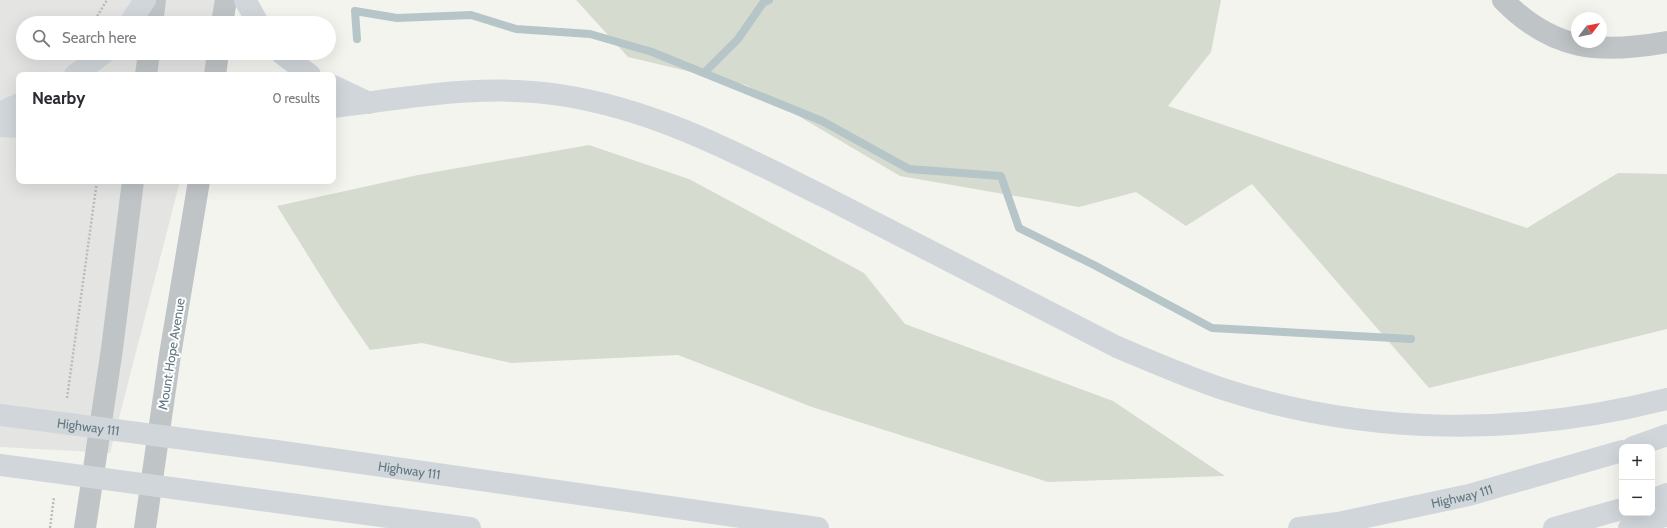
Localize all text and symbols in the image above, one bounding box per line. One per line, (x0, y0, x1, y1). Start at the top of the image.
north arrow (1571, 12, 1607, 48)
search box (16, 16, 336, 60)
icon: search (30, 27, 52, 49)
text: Search here (62, 29, 137, 47)
text: Nearby (32, 88, 85, 108)
text: 0 results (272, 90, 320, 106)
street label: Mount Hope Avenue (154, 297, 188, 411)
street label: Highway 111 (56, 415, 120, 439)
map controls (1619, 444, 1655, 516)
button: + (1619, 444, 1655, 480)
street label: Highway 111 (377, 458, 442, 482)
button: − (1619, 480, 1655, 516)
street label: Highway 111 (1429, 481, 1494, 511)

